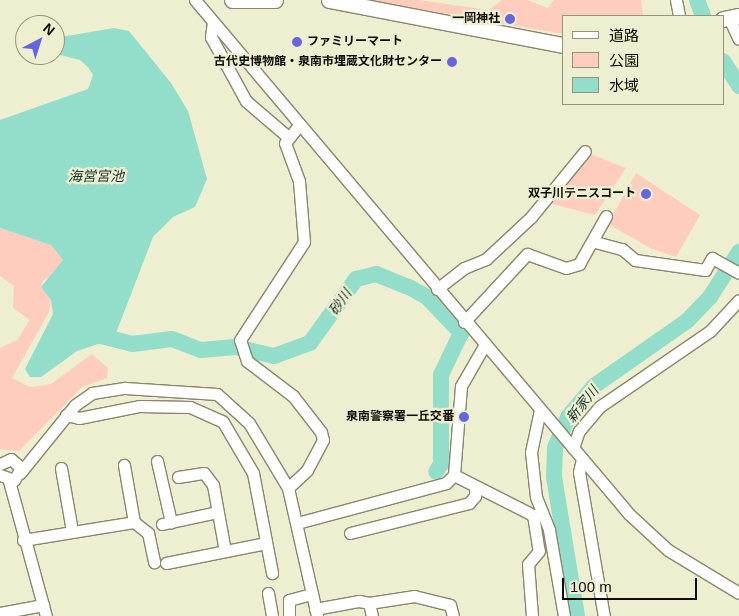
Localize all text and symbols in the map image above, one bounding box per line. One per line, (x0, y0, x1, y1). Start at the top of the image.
place label: 一岡神社 (452, 12, 500, 26)
marker: 一岡神社 (504, 13, 516, 25)
north arrow (15, 15, 65, 65)
legend (562, 15, 724, 105)
text: N (40, 20, 58, 39)
text: 道路 (609, 27, 639, 44)
place label: ファミリーマート (307, 35, 403, 49)
marker: ファミリーマート (291, 36, 303, 48)
text: 公園 (609, 52, 639, 69)
place label: 古代史博物館・泉南市埋蔵文化財センター (214, 55, 442, 69)
marker: 古代史博物館・泉南市埋蔵文化財センター (446, 56, 458, 68)
text: 水域 (609, 77, 639, 94)
water label: 海営宮池 (68, 168, 124, 184)
place label: 双子川テニスコート (528, 187, 636, 201)
marker: 双子川テニスコート (640, 188, 652, 200)
water label: 砂川 (325, 286, 355, 318)
water label: 新家川 (562, 382, 602, 426)
place label: 泉南警察署一丘交番 (346, 410, 454, 424)
marker: 泉南警察署一丘交番 (458, 411, 470, 423)
scale bar (564, 568, 699, 600)
text: 100 m (570, 578, 612, 595)

